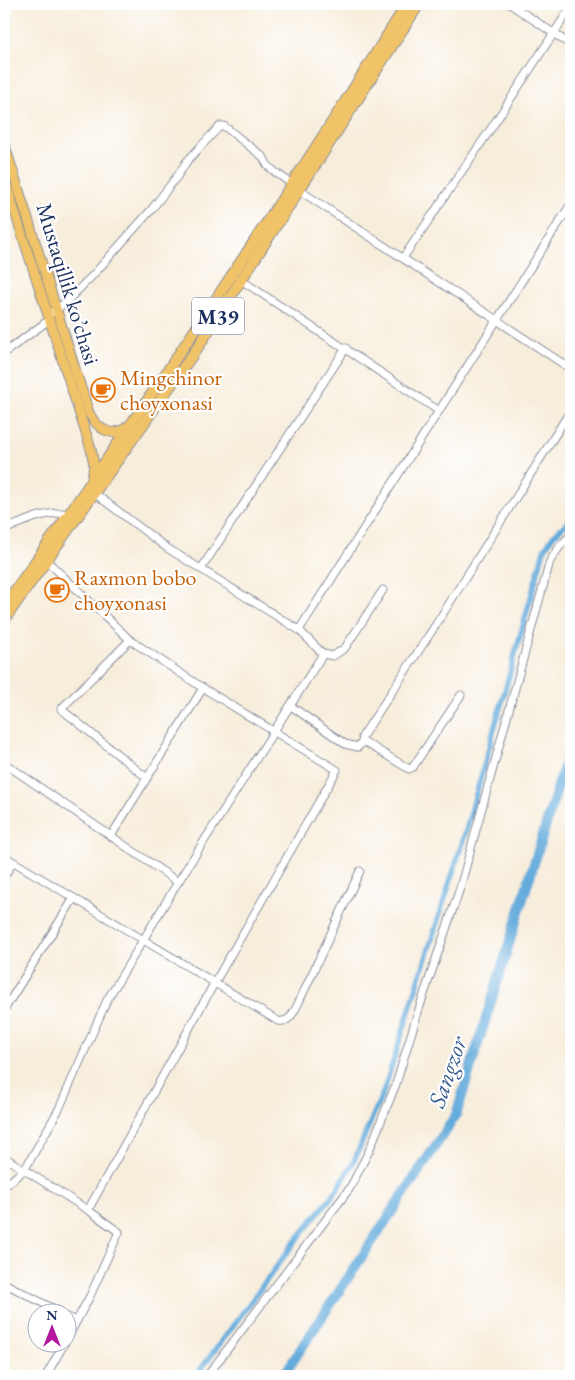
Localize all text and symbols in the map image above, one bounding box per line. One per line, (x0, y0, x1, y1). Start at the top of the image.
street label: Mustaqillik ko’chasi (30, 199, 106, 369)
road number: M39 (192, 298, 244, 334)
place label: Mingchinor choyxonasi (120, 363, 223, 417)
cafe icon: Mingchinor choyxonasi (90, 377, 116, 403)
place label: Raxmon bobo choyxonasi (74, 563, 196, 617)
cafe icon: Raxmon bobo choyxonasi (44, 577, 70, 603)
water label: Sangzor (420, 1031, 474, 1113)
north arrow (28, 1302, 78, 1352)
text: N (46, 1306, 58, 1324)

